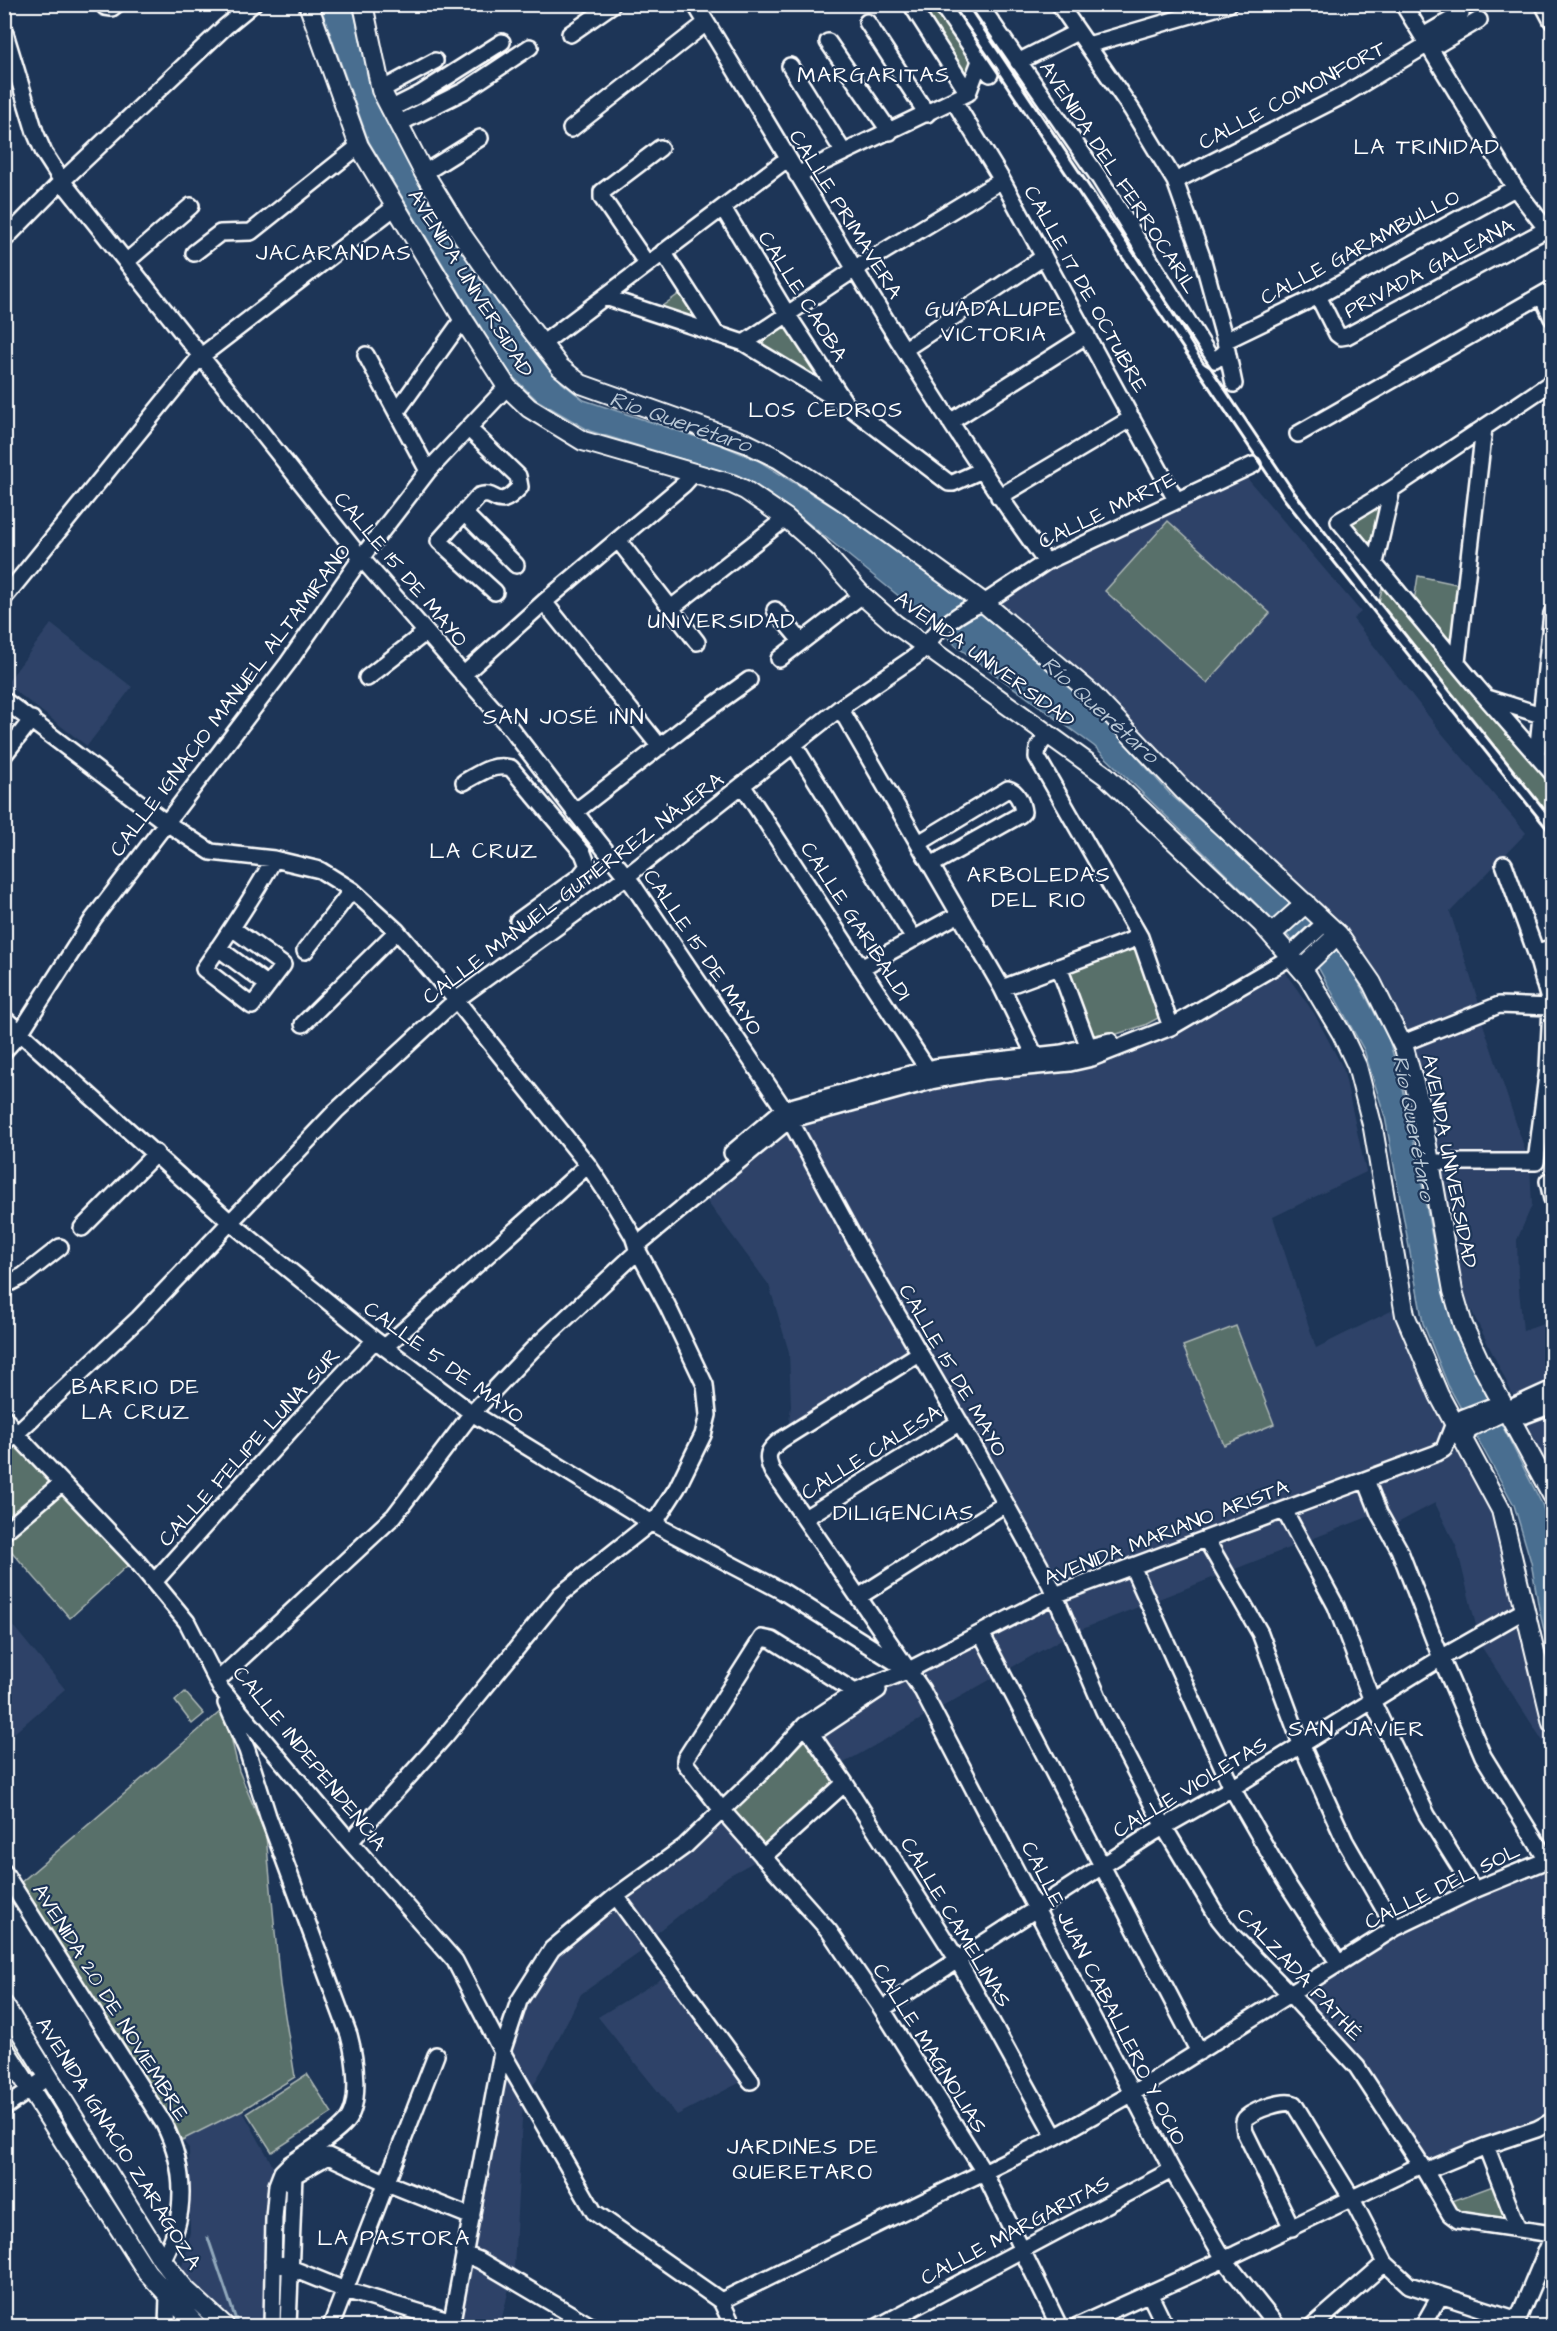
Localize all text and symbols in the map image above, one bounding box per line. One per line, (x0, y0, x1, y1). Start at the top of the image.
street label: CALLE COMONFORT (1193, 33, 1392, 157)
street label: AVENIDA DEL FERROCARIL (1032, 55, 1205, 300)
district label: MARGARITAS (797, 60, 951, 91)
street label: CALLE PRIMAVERA (782, 124, 910, 305)
district label: LA TRINIDAD (1353, 132, 1501, 163)
street label: CALLE 17 DE OCTUBRE (1016, 180, 1155, 399)
street label: CALLE GARAMBULLO (1255, 183, 1465, 312)
street label: AVENIDA UNIVERSIDAD (401, 184, 541, 383)
street label: PRIVADA GALEANA (1339, 211, 1520, 326)
street label: CALLE CAOBA (751, 225, 855, 368)
district label: JACARANDAS (256, 238, 412, 269)
district label: GUADALUPE VICTORIA (925, 294, 1063, 350)
water label: Río Querétaro (606, 384, 757, 462)
district label: LOS CEDROS (748, 395, 904, 426)
street label: CALLE MARTE (1034, 464, 1181, 556)
street label: CALLE 15 DE MAYO (327, 485, 474, 653)
street label: CALLE IGNACIO MANUEL ALTAMIRANO (103, 538, 358, 863)
street label: AVENIDA UNIVERSIDAD (888, 584, 1081, 735)
district label: UNIVERSIDAD (648, 606, 796, 637)
water label: Río Querétaro (1035, 649, 1166, 772)
district label: SAN JOSÉ INN (483, 702, 645, 733)
street label: CALLE MANUEL GUTIÉRREZ NÁJERA (417, 765, 730, 1011)
district label: LA CRUZ (429, 836, 539, 867)
street label: CALLE GARIBALDI (793, 836, 918, 1006)
district label: ARBOLEDAS DEL RIO (967, 860, 1111, 916)
street label: CALLE 15 DE MAYO (636, 863, 769, 1041)
street label: AVENIDA UNIVERSIDAD (1415, 1052, 1485, 1271)
water label: Río Querétaro (1384, 1053, 1443, 1205)
street label: CALLE 15 DE MAYO (891, 1279, 1014, 1462)
street label: CALLE 5 DE MAYO (357, 1294, 530, 1431)
street label: CALLE FELIPE LUNA SUR (152, 1341, 347, 1553)
district label: BARRIO DE LA CRUZ (72, 1372, 200, 1428)
street label: CALLE CALESA (796, 1397, 947, 1507)
street label: AVENIDA MARIANO ARISTA (1039, 1472, 1294, 1593)
district label: DILIGENCIAS (833, 1498, 975, 1529)
street label: CALLE INDEPENDENCIA (226, 1660, 394, 1857)
district label: SAN JAVIER (1288, 1714, 1426, 1745)
street label: CALLE VIOLETAS (1108, 1730, 1273, 1845)
street label: CALLE CAMELINAS (893, 1832, 1018, 2013)
street label: CALLE JUAN CABALLERO Y OCIO (1014, 1836, 1193, 2150)
street label: CALLE DEL SOL (1360, 1836, 1525, 1937)
street label: AVENIDA 20 DE NOVIEMBRE (25, 1878, 196, 2127)
street label: CALZADA PATHÉ (1230, 1901, 1370, 2048)
street label: CALLE MAGNOLIAS (865, 1958, 994, 2139)
street label: AVENIDA IGNACIO ZARAGOZA (29, 2012, 209, 2275)
district label: JARDINES DE QUERETARO (727, 2132, 879, 2188)
street label: CALLE MARGARITAS (916, 2168, 1115, 2293)
district label: LA PASTORA (317, 2223, 471, 2254)

